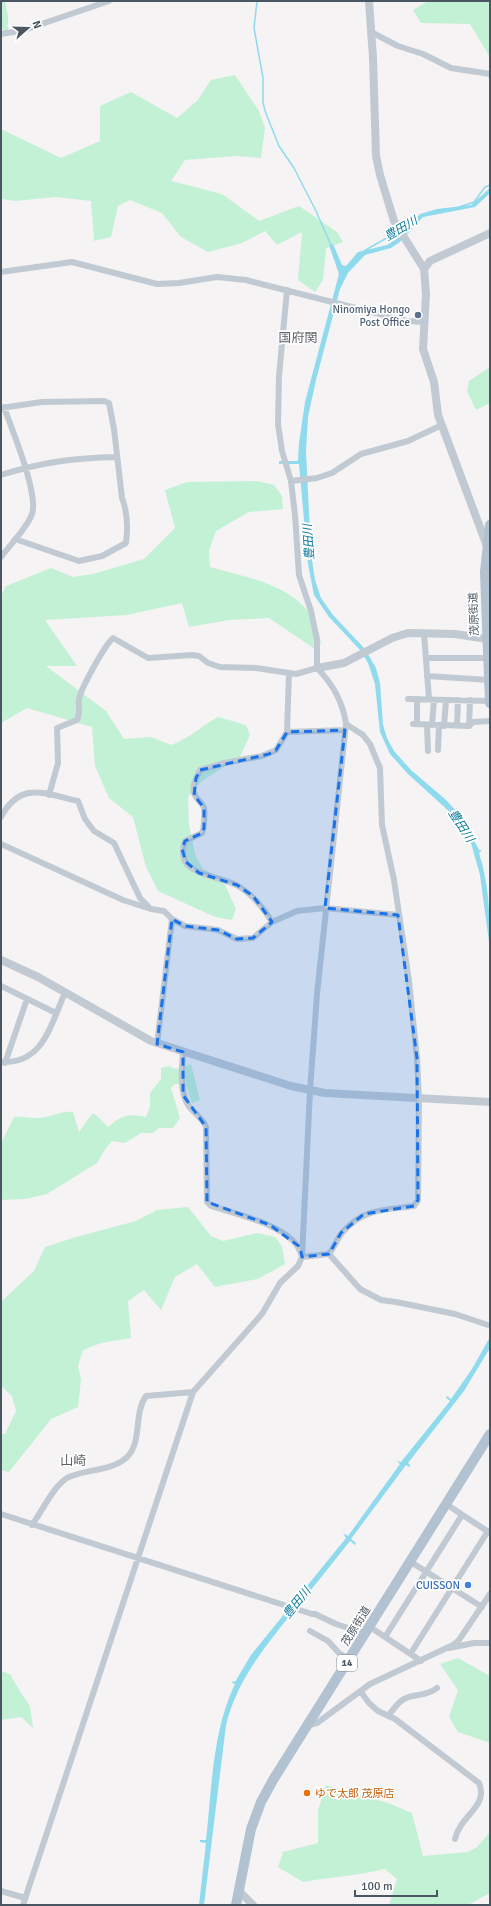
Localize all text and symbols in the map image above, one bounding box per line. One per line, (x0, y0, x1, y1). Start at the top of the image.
north arrow (8, 8, 48, 48)
text: N (30, 19, 44, 31)
water label: 豊田川 (382, 213, 422, 244)
place label: Ninomiya Hongo Post Office (333, 303, 410, 329)
marker: Ninomiya Hongo Post Office (413, 310, 423, 320)
district label: 国府関 (278, 330, 318, 346)
water label: 豊田川 (300, 522, 318, 560)
street label: 茂原街道 (467, 592, 481, 636)
water label: 豊田川 (445, 807, 478, 847)
district label: 山崎 (60, 1453, 86, 1469)
place label: CUISSON (416, 1579, 460, 1592)
marker: CUISSON (463, 1580, 473, 1590)
water label: 豊田川 (280, 1583, 315, 1622)
street label: 茂原街道 (339, 1604, 373, 1648)
road number: 14 (337, 1655, 357, 1671)
place label: ゆで太郎 茂原店 (315, 1787, 394, 1800)
marker: ゆで太郎 茂原店 (302, 1788, 312, 1798)
scale bar (355, 1872, 437, 1898)
text: 100 m (361, 1879, 393, 1894)

